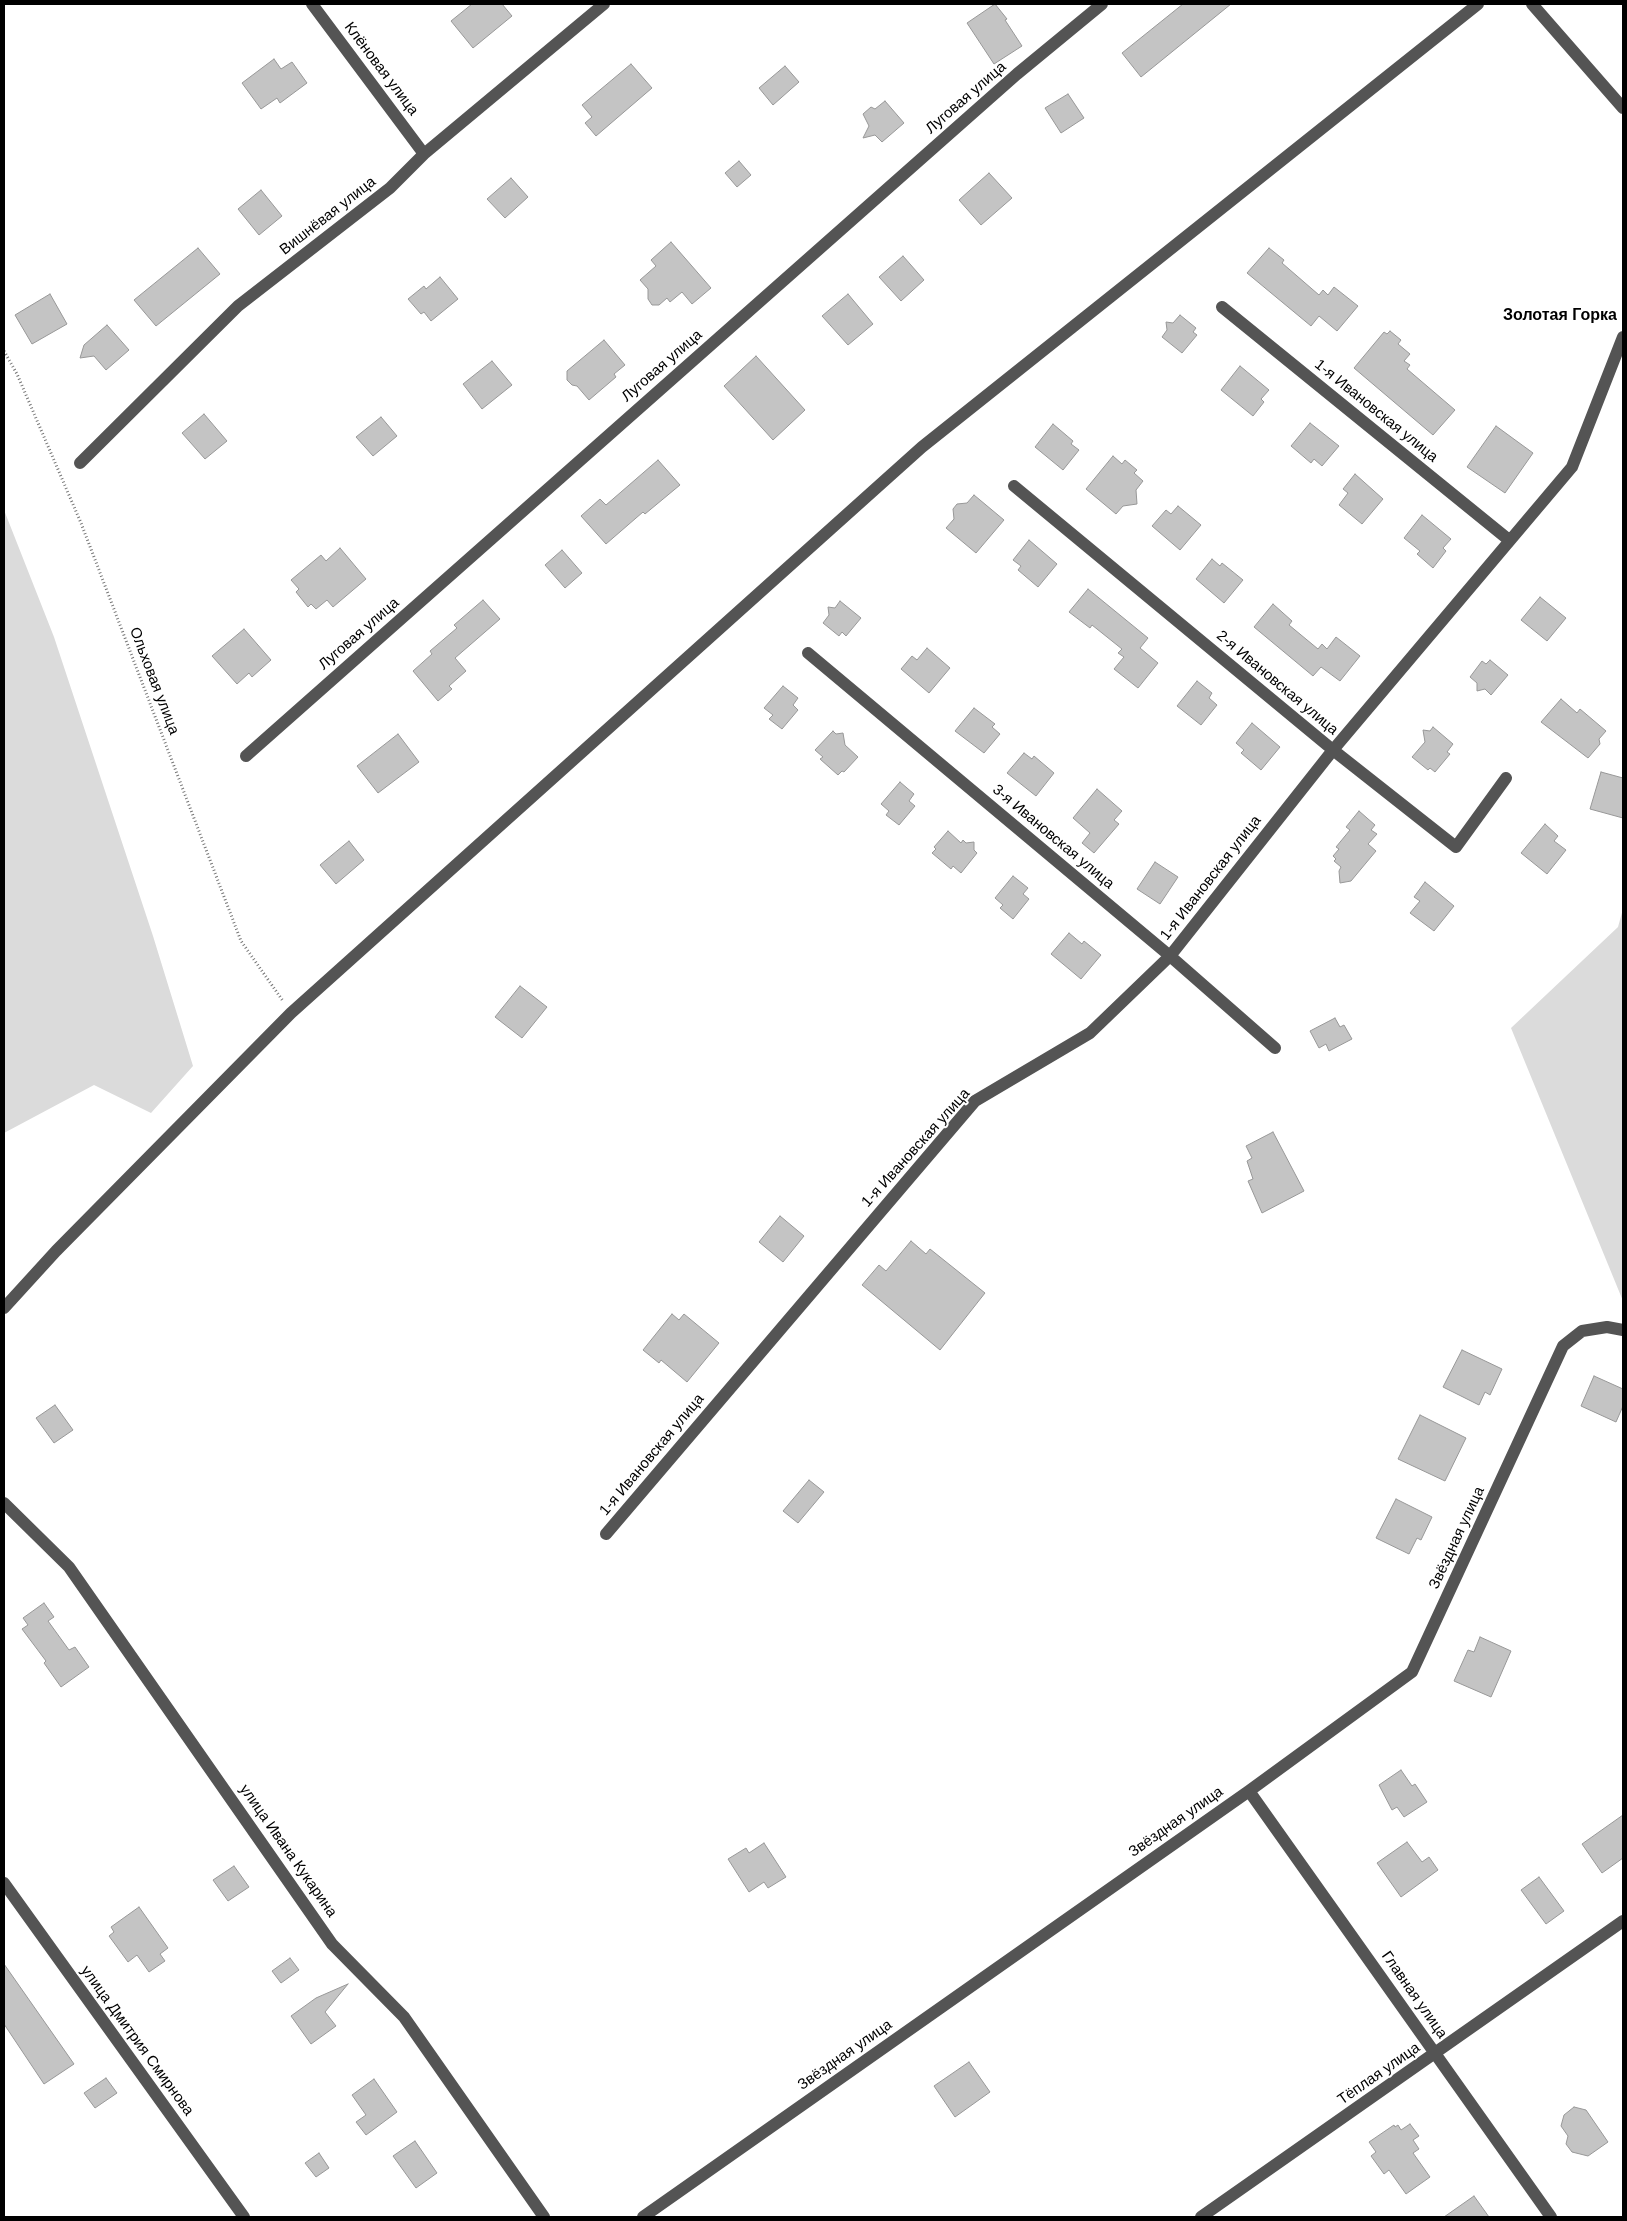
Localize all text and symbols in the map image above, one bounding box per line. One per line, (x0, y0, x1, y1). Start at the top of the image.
street label: Клёновая улица (340, 19, 422, 119)
street label: Луговая улица (922, 58, 1010, 138)
street label: Вишнёвая улица (276, 173, 380, 259)
district label: Золотая Горка (1503, 306, 1617, 326)
street label: Луговая улица (618, 326, 706, 406)
street label: 1-я Ивановская улица (1311, 356, 1441, 466)
street label: Луговая улица (315, 594, 403, 674)
street label: Ольховая улица (125, 625, 183, 737)
street label: 2-я Ивановская улица (1213, 627, 1341, 739)
street label: 3-я Ивановская улица (989, 781, 1117, 893)
street label: 1-я Ивановская улица (1157, 812, 1265, 944)
street label: 1-я Ивановская улица (858, 1085, 974, 1211)
street label: 1-я Ивановская улица (596, 1391, 708, 1519)
street label: Звёздная улица (1425, 1484, 1489, 1592)
street label: улица Ивана Кукарина (235, 1781, 341, 1921)
street label: Звёздная улица (1125, 1783, 1227, 1861)
street label: Главная улица (1377, 1948, 1451, 2042)
street label: улица Дмитрия Смирнова (77, 1963, 197, 2119)
street label: Звёздная улица (794, 2016, 896, 2094)
street label: Тёплая улица (1334, 2039, 1424, 2109)

